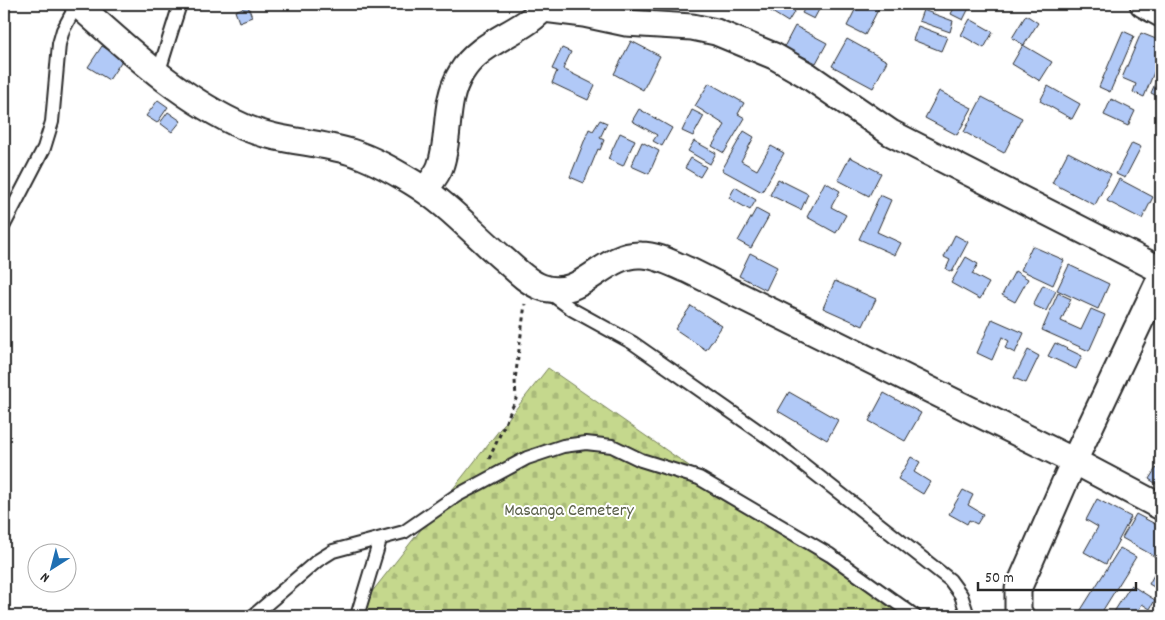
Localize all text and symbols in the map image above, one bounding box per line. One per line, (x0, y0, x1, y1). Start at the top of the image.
park label: Masanga Cemetery (504, 499, 634, 524)
north arrow (28, 542, 78, 592)
scale bar (978, 560, 1135, 592)
text: N (37, 567, 54, 587)
text: 50 m (985, 568, 1014, 590)

